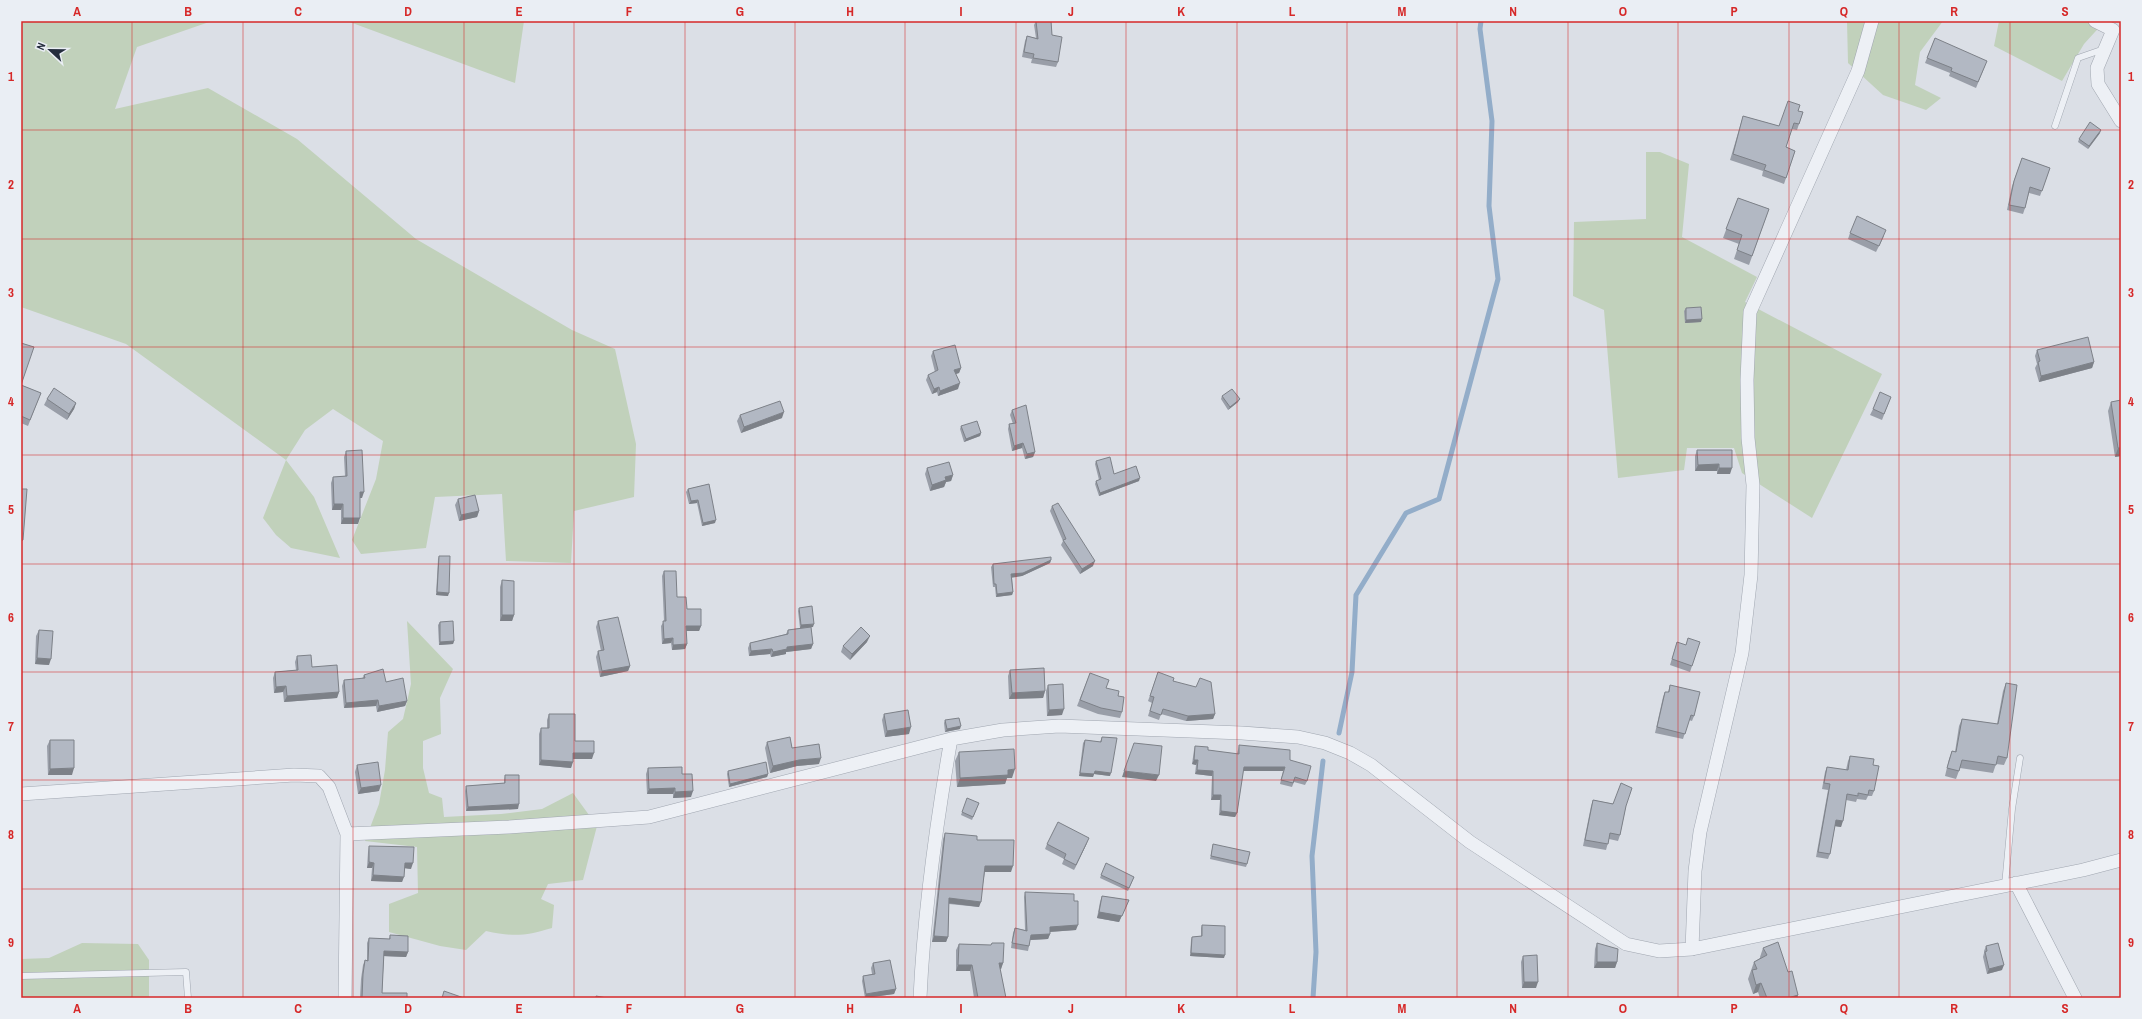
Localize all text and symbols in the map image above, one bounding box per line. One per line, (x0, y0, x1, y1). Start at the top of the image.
text: A (73, 3, 81, 20)
text: B (184, 3, 192, 20)
text: C (294, 3, 302, 20)
text: D (404, 3, 412, 20)
text: E (515, 3, 523, 20)
text: F (626, 3, 633, 20)
text: G (736, 3, 744, 20)
text: H (846, 3, 854, 20)
text: I (960, 3, 963, 20)
text: J (1068, 3, 1074, 20)
text: K (1177, 3, 1185, 20)
text: L (1289, 3, 1296, 20)
text: M (1398, 3, 1407, 20)
text: N (1509, 3, 1517, 20)
text: O (1619, 3, 1627, 20)
text: P (1730, 3, 1738, 20)
text: Q (1840, 3, 1848, 20)
text: R (1950, 3, 1958, 20)
text: S (2061, 3, 2069, 20)
north arrow (30, 30, 70, 70)
text: N (33, 41, 48, 52)
text: 1 (8, 68, 14, 85)
text: 1 (2128, 68, 2134, 85)
text: 2 (8, 176, 14, 193)
text: 2 (2128, 176, 2134, 193)
text: 3 (8, 284, 14, 301)
text: 3 (2128, 284, 2134, 301)
text: 4 (8, 393, 14, 410)
text: 4 (2128, 393, 2134, 410)
text: 5 (8, 501, 14, 518)
text: 5 (2128, 501, 2134, 518)
text: 6 (8, 609, 14, 626)
text: 6 (2128, 609, 2134, 626)
text: 7 (8, 718, 14, 735)
text: 7 (2128, 718, 2134, 735)
text: 8 (8, 826, 14, 843)
text: 8 (2128, 826, 2134, 843)
text: 9 (8, 934, 14, 951)
text: 9 (2128, 934, 2134, 951)
text: A (73, 1000, 81, 1017)
text: B (184, 1000, 192, 1017)
text: C (294, 1000, 302, 1017)
text: D (404, 1000, 412, 1017)
text: E (515, 1000, 523, 1017)
text: F (626, 1000, 633, 1017)
text: G (736, 1000, 744, 1017)
text: H (846, 1000, 854, 1017)
text: I (960, 1000, 963, 1017)
text: J (1068, 1000, 1074, 1017)
text: K (1177, 1000, 1185, 1017)
text: L (1289, 1000, 1296, 1017)
text: M (1398, 1000, 1407, 1017)
text: N (1509, 1000, 1517, 1017)
text: O (1619, 1000, 1627, 1017)
text: P (1730, 1000, 1738, 1017)
text: Q (1840, 1000, 1848, 1017)
text: R (1950, 1000, 1958, 1017)
text: S (2061, 1000, 2069, 1017)

